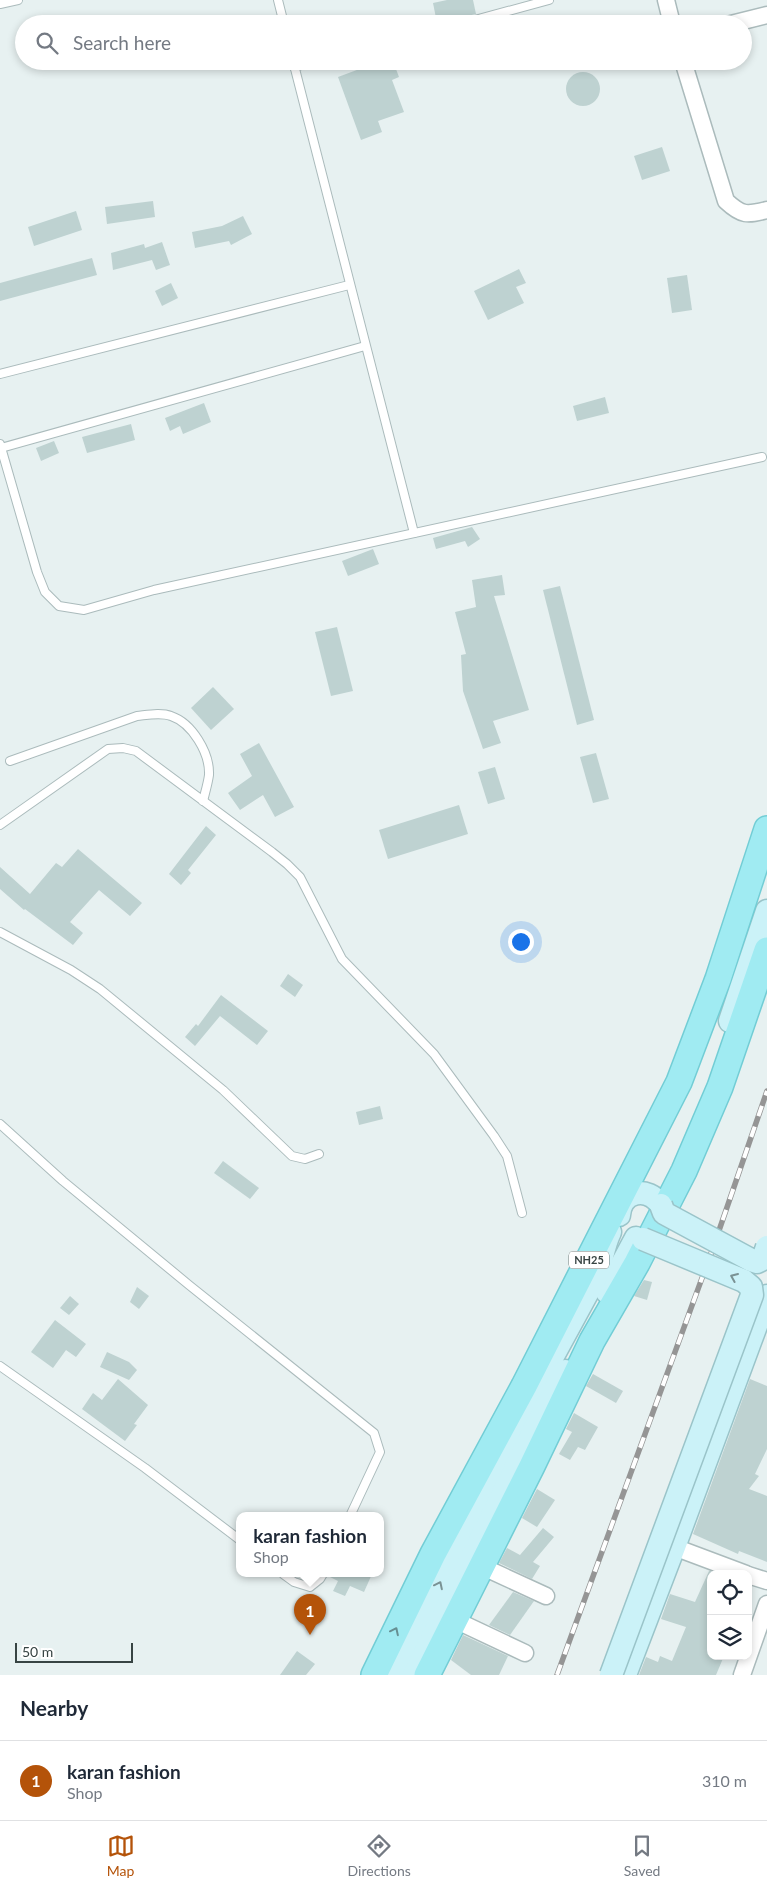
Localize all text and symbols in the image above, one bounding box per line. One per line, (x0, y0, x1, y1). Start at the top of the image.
search box (15, 15, 752, 70)
icon: search (33, 29, 61, 57)
text: Search here (73, 31, 171, 54)
your location (508, 929, 534, 955)
road number: NH25 (569, 1252, 609, 1268)
one-way arrow (730, 1272, 739, 1283)
popup (236, 1512, 384, 1577)
text: karan fashion (253, 1524, 367, 1547)
text: Shop (253, 1547, 289, 1566)
map controls (707, 1570, 752, 1660)
button: locate (707, 1570, 752, 1615)
one-way arrow (433, 1581, 443, 1590)
pin: 1 (294, 1594, 326, 1635)
button: layers (707, 1615, 752, 1660)
one-way arrow (389, 1627, 399, 1636)
scale bar (15, 1640, 132, 1663)
text: 50 m (22, 1643, 53, 1660)
text: Nearby (20, 1695, 88, 1720)
text: karan fashion (67, 1760, 181, 1783)
text: 1 (31, 1771, 41, 1790)
text: 310 m (702, 1771, 747, 1790)
text: Shop (67, 1783, 103, 1802)
tab: Map (107, 1832, 135, 1879)
tab: Directions (348, 1832, 411, 1879)
tab: Saved (624, 1832, 660, 1879)

